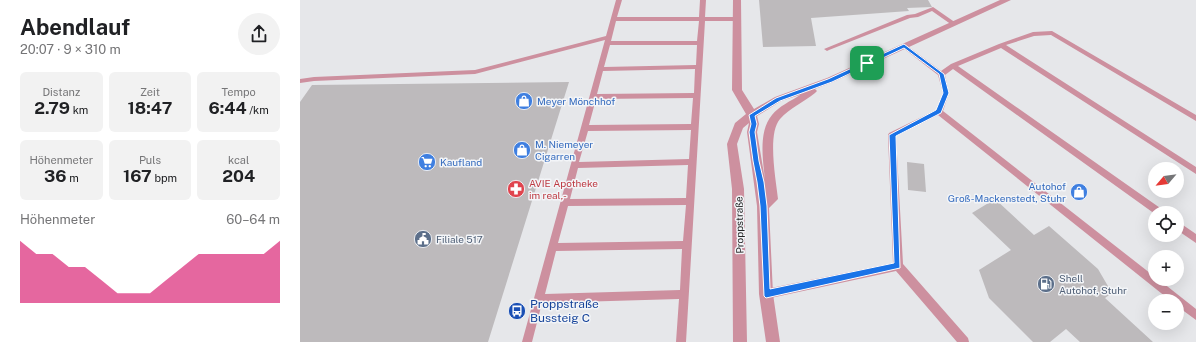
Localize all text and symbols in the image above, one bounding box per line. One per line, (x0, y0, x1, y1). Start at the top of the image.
button: share (238, 13, 280, 55)
text: Abendlauf (20, 14, 130, 40)
text: 20:07 · 9 × 310 m (20, 42, 121, 57)
pin (850, 46, 884, 80)
icon: arrive (856, 52, 878, 74)
text: Distanz (42, 86, 80, 98)
text: Zeit (140, 86, 160, 98)
text: Tempo (222, 86, 256, 98)
shop icon: Meyer Mönchhof (514, 91, 534, 111)
place label: Meyer Mönchhof (537, 95, 615, 107)
text: 2.79 (34, 98, 70, 118)
text: 18:47 (127, 98, 173, 118)
text: 6:44 (209, 98, 247, 118)
text: km (70, 104, 88, 116)
text: /km (247, 104, 269, 116)
place label: M. Niemeyer Cigarren (535, 138, 593, 162)
shop icon: M. Niemeyer Cigarren (512, 140, 532, 160)
supermarket icon: Kaufland (417, 152, 437, 172)
text: Höhenmeter (30, 154, 93, 166)
text: Puls (139, 154, 161, 166)
text: kcal (228, 154, 249, 166)
place label: Kaufland (440, 156, 482, 168)
north arrow (1148, 162, 1184, 198)
map controls (1148, 162, 1184, 330)
text: 36 (44, 166, 66, 186)
text: 167 (123, 166, 152, 186)
text: 204 (222, 166, 255, 186)
text: m (66, 172, 79, 184)
text: bpm (152, 172, 177, 184)
place label: AVIE Apotheke im real,- (529, 177, 598, 201)
pharmacy icon: AVIE Apotheke im real,- (506, 179, 526, 199)
place label: Autohof Groß-Mackenstedt, Stuhr (948, 180, 1066, 204)
shop icon: Autohof Groß-Mackenstedt, Stuhr (1069, 182, 1089, 202)
street label: Proppstraße (732, 196, 745, 254)
button: locate (1148, 206, 1184, 242)
text: Höhenmeter (20, 212, 95, 227)
text: 60–64 m (226, 212, 280, 227)
public building icon: Filiale 517 (413, 229, 433, 249)
place label: Filiale 517 (436, 233, 483, 245)
button: + (1148, 250, 1184, 286)
place label: Shell Autohof, Stuhr (1059, 272, 1127, 296)
fuel station icon: Shell Autohof, Stuhr (1036, 274, 1056, 294)
button: − (1148, 294, 1184, 330)
place label: Proppstraße Bussteig C (530, 297, 599, 325)
bus stop icon: Proppstraße Bussteig C (507, 301, 527, 321)

